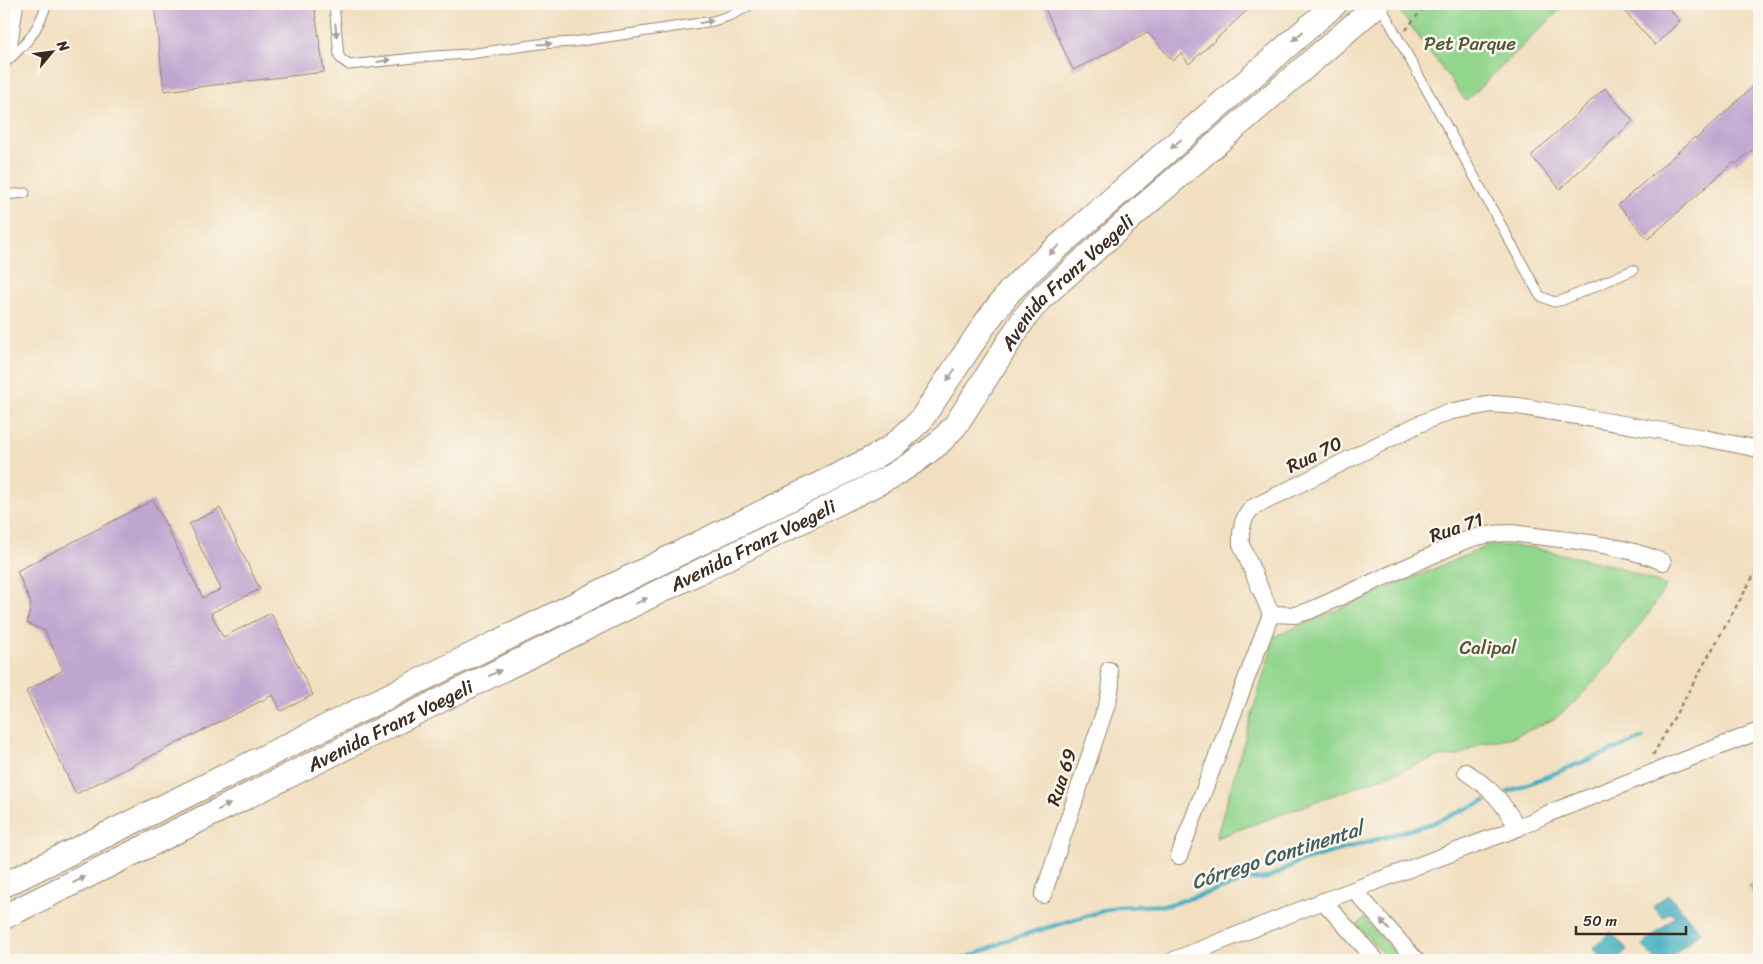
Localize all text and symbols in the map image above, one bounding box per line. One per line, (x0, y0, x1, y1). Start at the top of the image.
one-way arrow (699, 17, 715, 25)
one-way arrow (333, 22, 341, 38)
park label: Pet Parque (1424, 27, 1516, 60)
north arrow (28, 28, 78, 78)
one-way arrow (1292, 31, 1305, 42)
text: N (49, 35, 76, 57)
one-way arrow (537, 39, 553, 47)
one-way arrow (376, 57, 392, 65)
one-way arrow (1170, 138, 1183, 149)
street label: Avenida Franz Voegeli (991, 206, 1142, 358)
one-way arrow (1047, 245, 1060, 256)
one-way arrow (946, 369, 956, 382)
street label: Rua 70 (1280, 427, 1348, 482)
street label: Avenida Franz Voegeli (663, 490, 842, 601)
street label: Rua 71 (1425, 503, 1488, 552)
one-way arrow (633, 597, 648, 605)
park label: Calipal (1459, 631, 1517, 664)
one-way arrow (488, 669, 502, 677)
street label: Avenida Franz Voegeli (301, 670, 480, 781)
street label: Rua 69 (1037, 744, 1086, 810)
one-way arrow (217, 803, 231, 811)
water label: Córrego Continental (1187, 810, 1372, 900)
one-way arrow (71, 876, 86, 884)
scale bar (1576, 904, 1686, 936)
text: 50 m (1583, 908, 1618, 934)
one-way arrow (1380, 918, 1391, 931)

